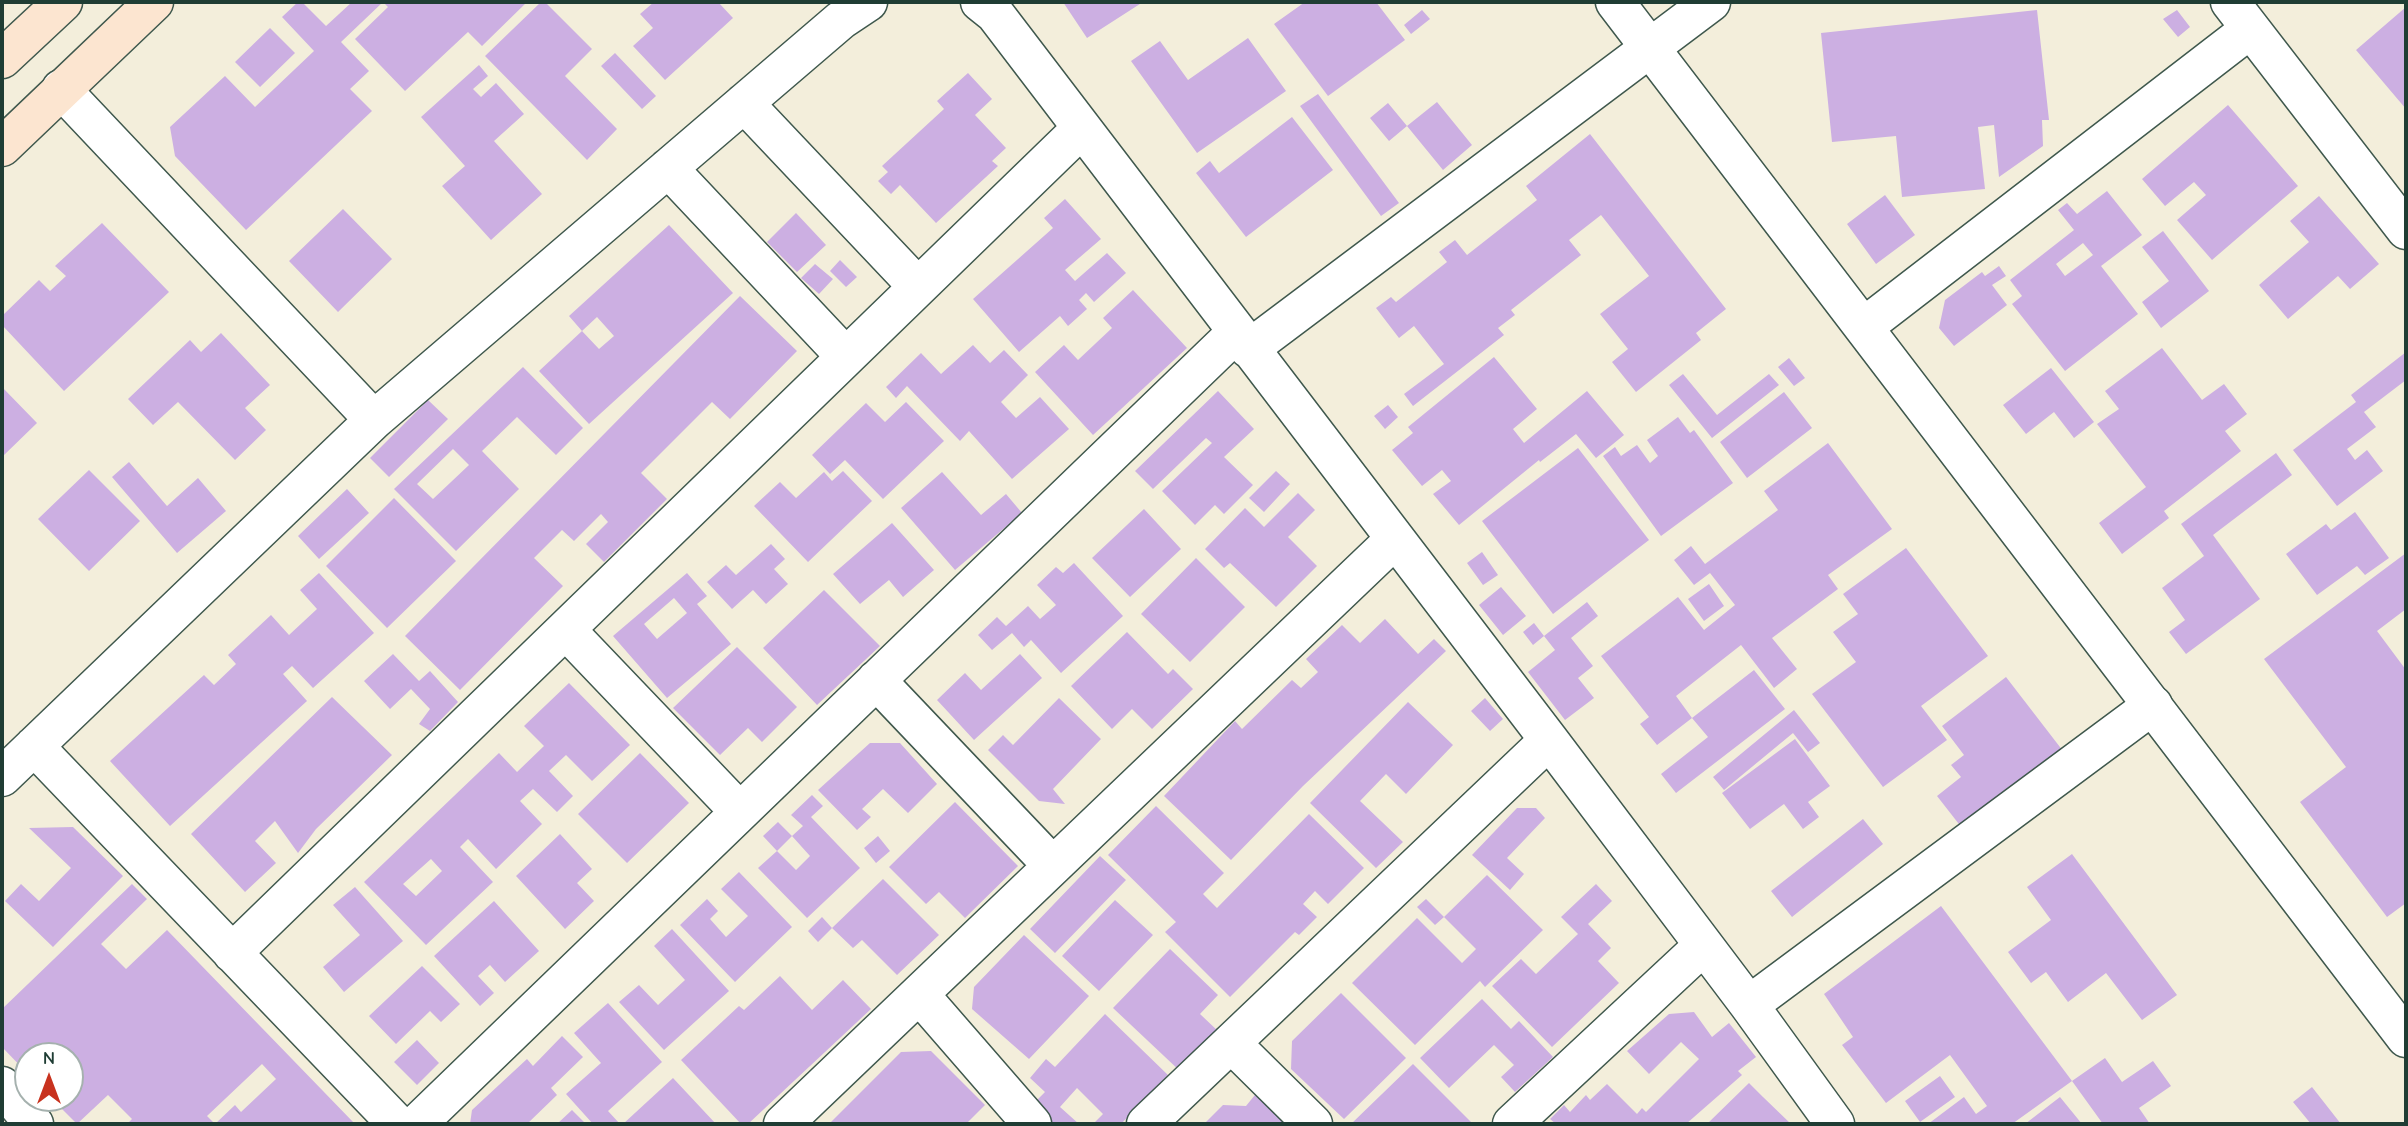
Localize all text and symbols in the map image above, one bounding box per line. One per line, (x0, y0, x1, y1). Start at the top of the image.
north arrow (14, 1042, 84, 1112)
text: N (43, 1047, 55, 1069)

